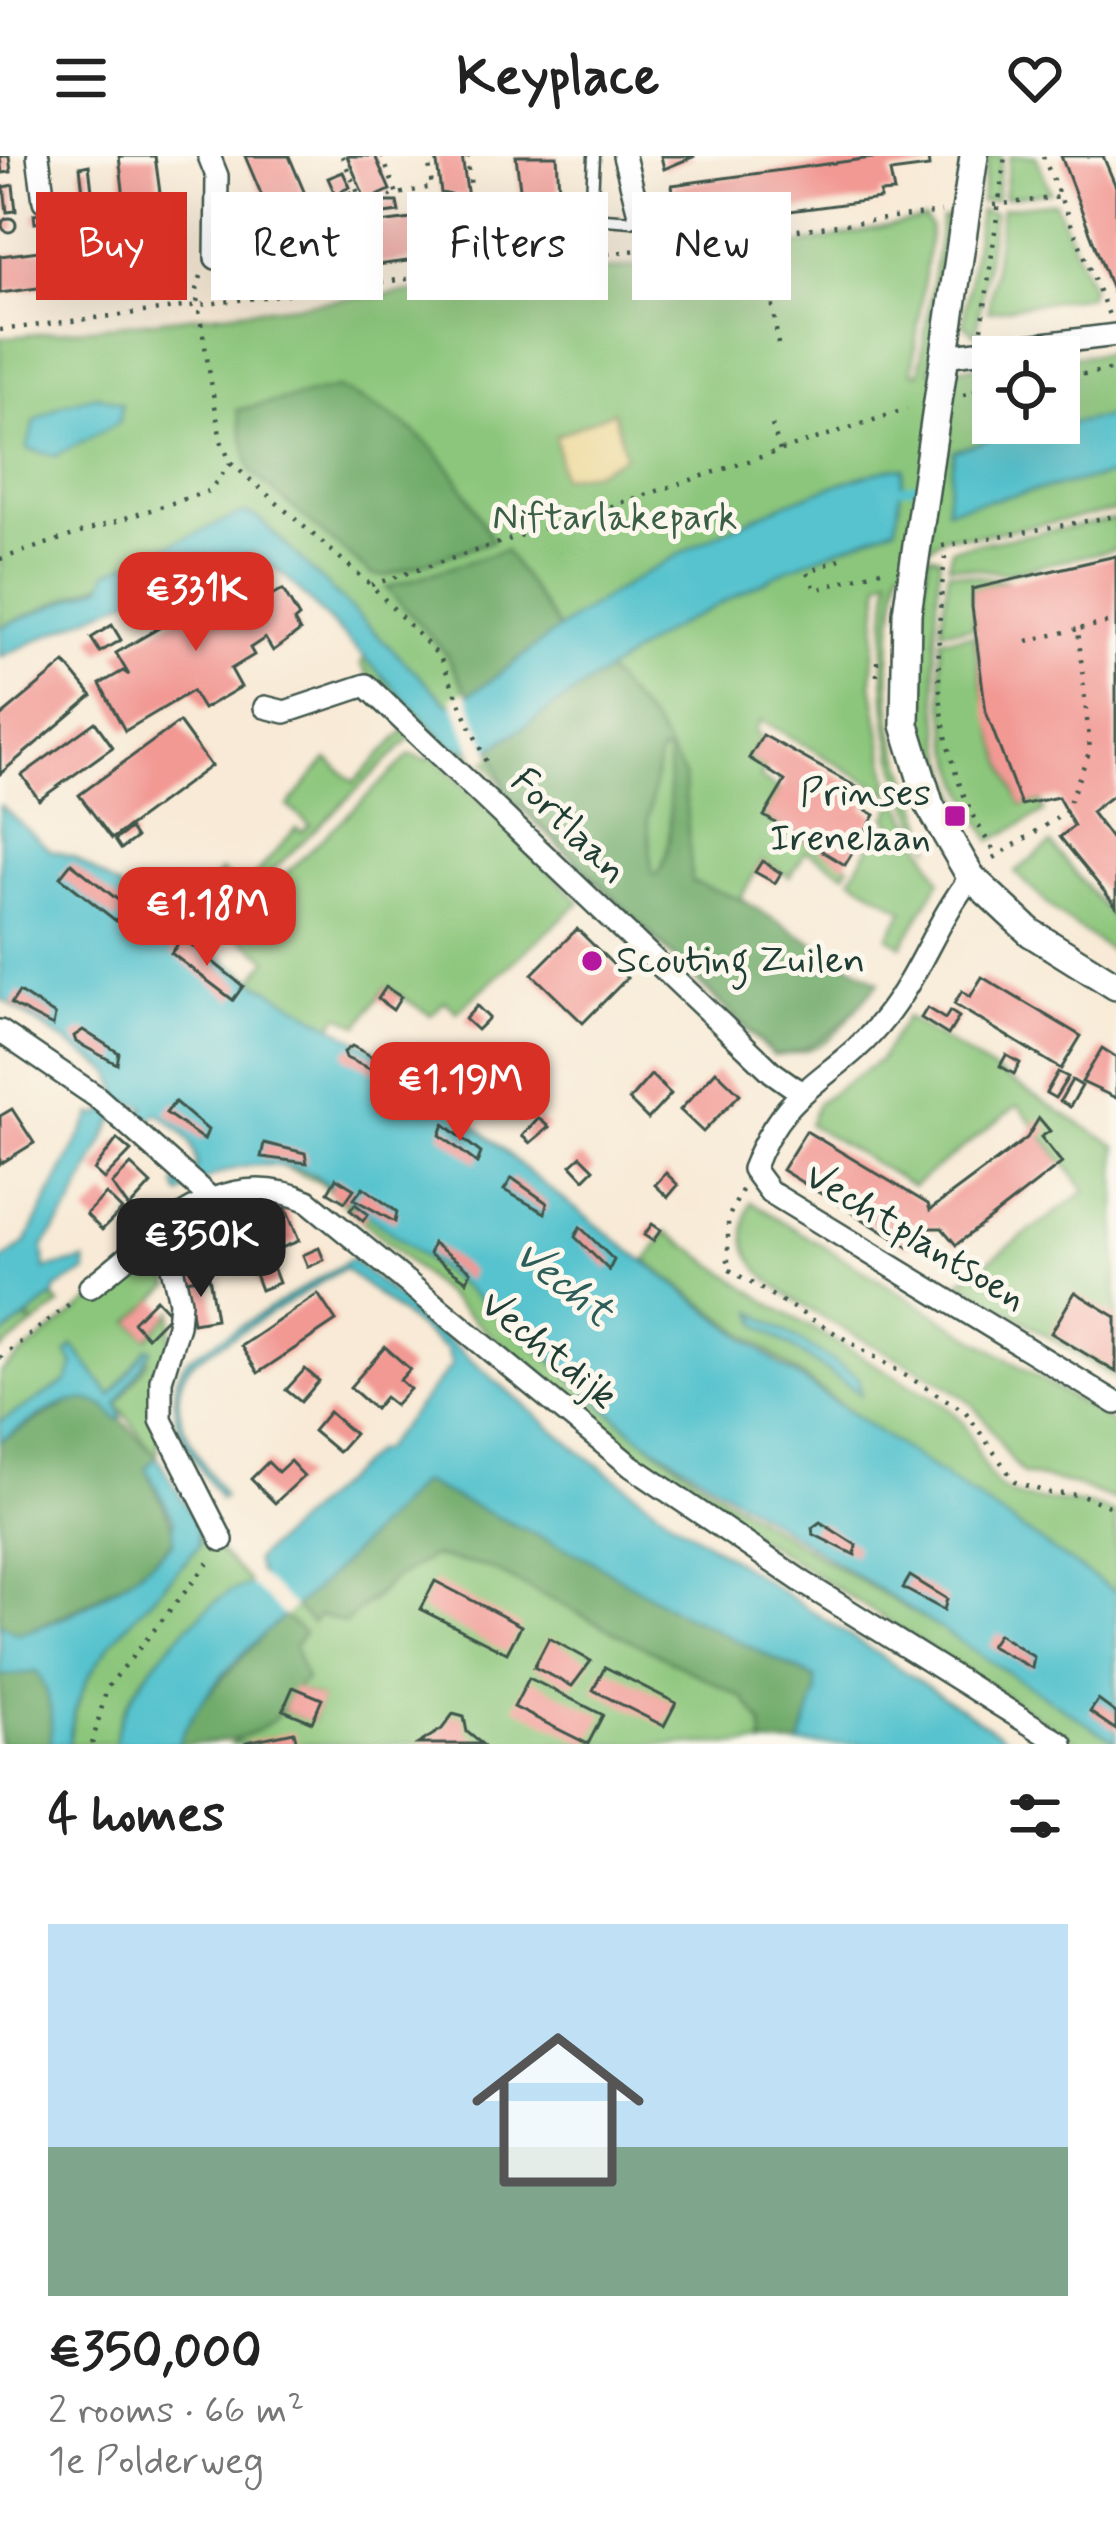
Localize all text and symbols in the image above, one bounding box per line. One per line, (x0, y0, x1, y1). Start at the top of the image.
text: Keyplace (457, 43, 659, 114)
icon: menu (48, 45, 114, 111)
icon: heart (1002, 45, 1068, 111)
chip: Buy (36, 192, 187, 300)
chip: Rent (211, 192, 383, 300)
chip: Filters (407, 192, 608, 300)
chip: New (632, 192, 791, 300)
map controls (972, 336, 1080, 444)
button: locate (972, 336, 1080, 444)
park label: Niftarlakepark (492, 493, 738, 544)
pin: €331K (112, 552, 280, 654)
text: €331K (145, 565, 247, 616)
street label: Fortlaan (498, 757, 638, 897)
place label: Prinses Irenelaan (770, 769, 931, 865)
marker: Prinses Irenelaan (942, 803, 968, 829)
pin: €1.18M (109, 867, 305, 969)
text: €1.18M (145, 880, 269, 931)
place label: Scouting Zuilen (616, 936, 865, 990)
marker: Scouting Zuilen (579, 948, 605, 974)
pin: €1.19M (362, 1042, 558, 1144)
text: €1.19M (397, 1055, 523, 1106)
street label: Vechtplantsoen (795, 1152, 1035, 1324)
pin: €350K (117, 1198, 285, 1300)
text: €350K (144, 1211, 258, 1262)
water label: Vecht (502, 1228, 626, 1341)
street label: Vechtdijk (469, 1280, 627, 1422)
text: 4 homes (48, 1783, 225, 1849)
icon: filters (1002, 1783, 1068, 1849)
icon: home (450, 2002, 666, 2218)
text: €350,000 (48, 2320, 262, 2386)
text: 2 rooms · 66 m² (48, 2386, 304, 2437)
text: 1e Polderweg (48, 2437, 264, 2488)

